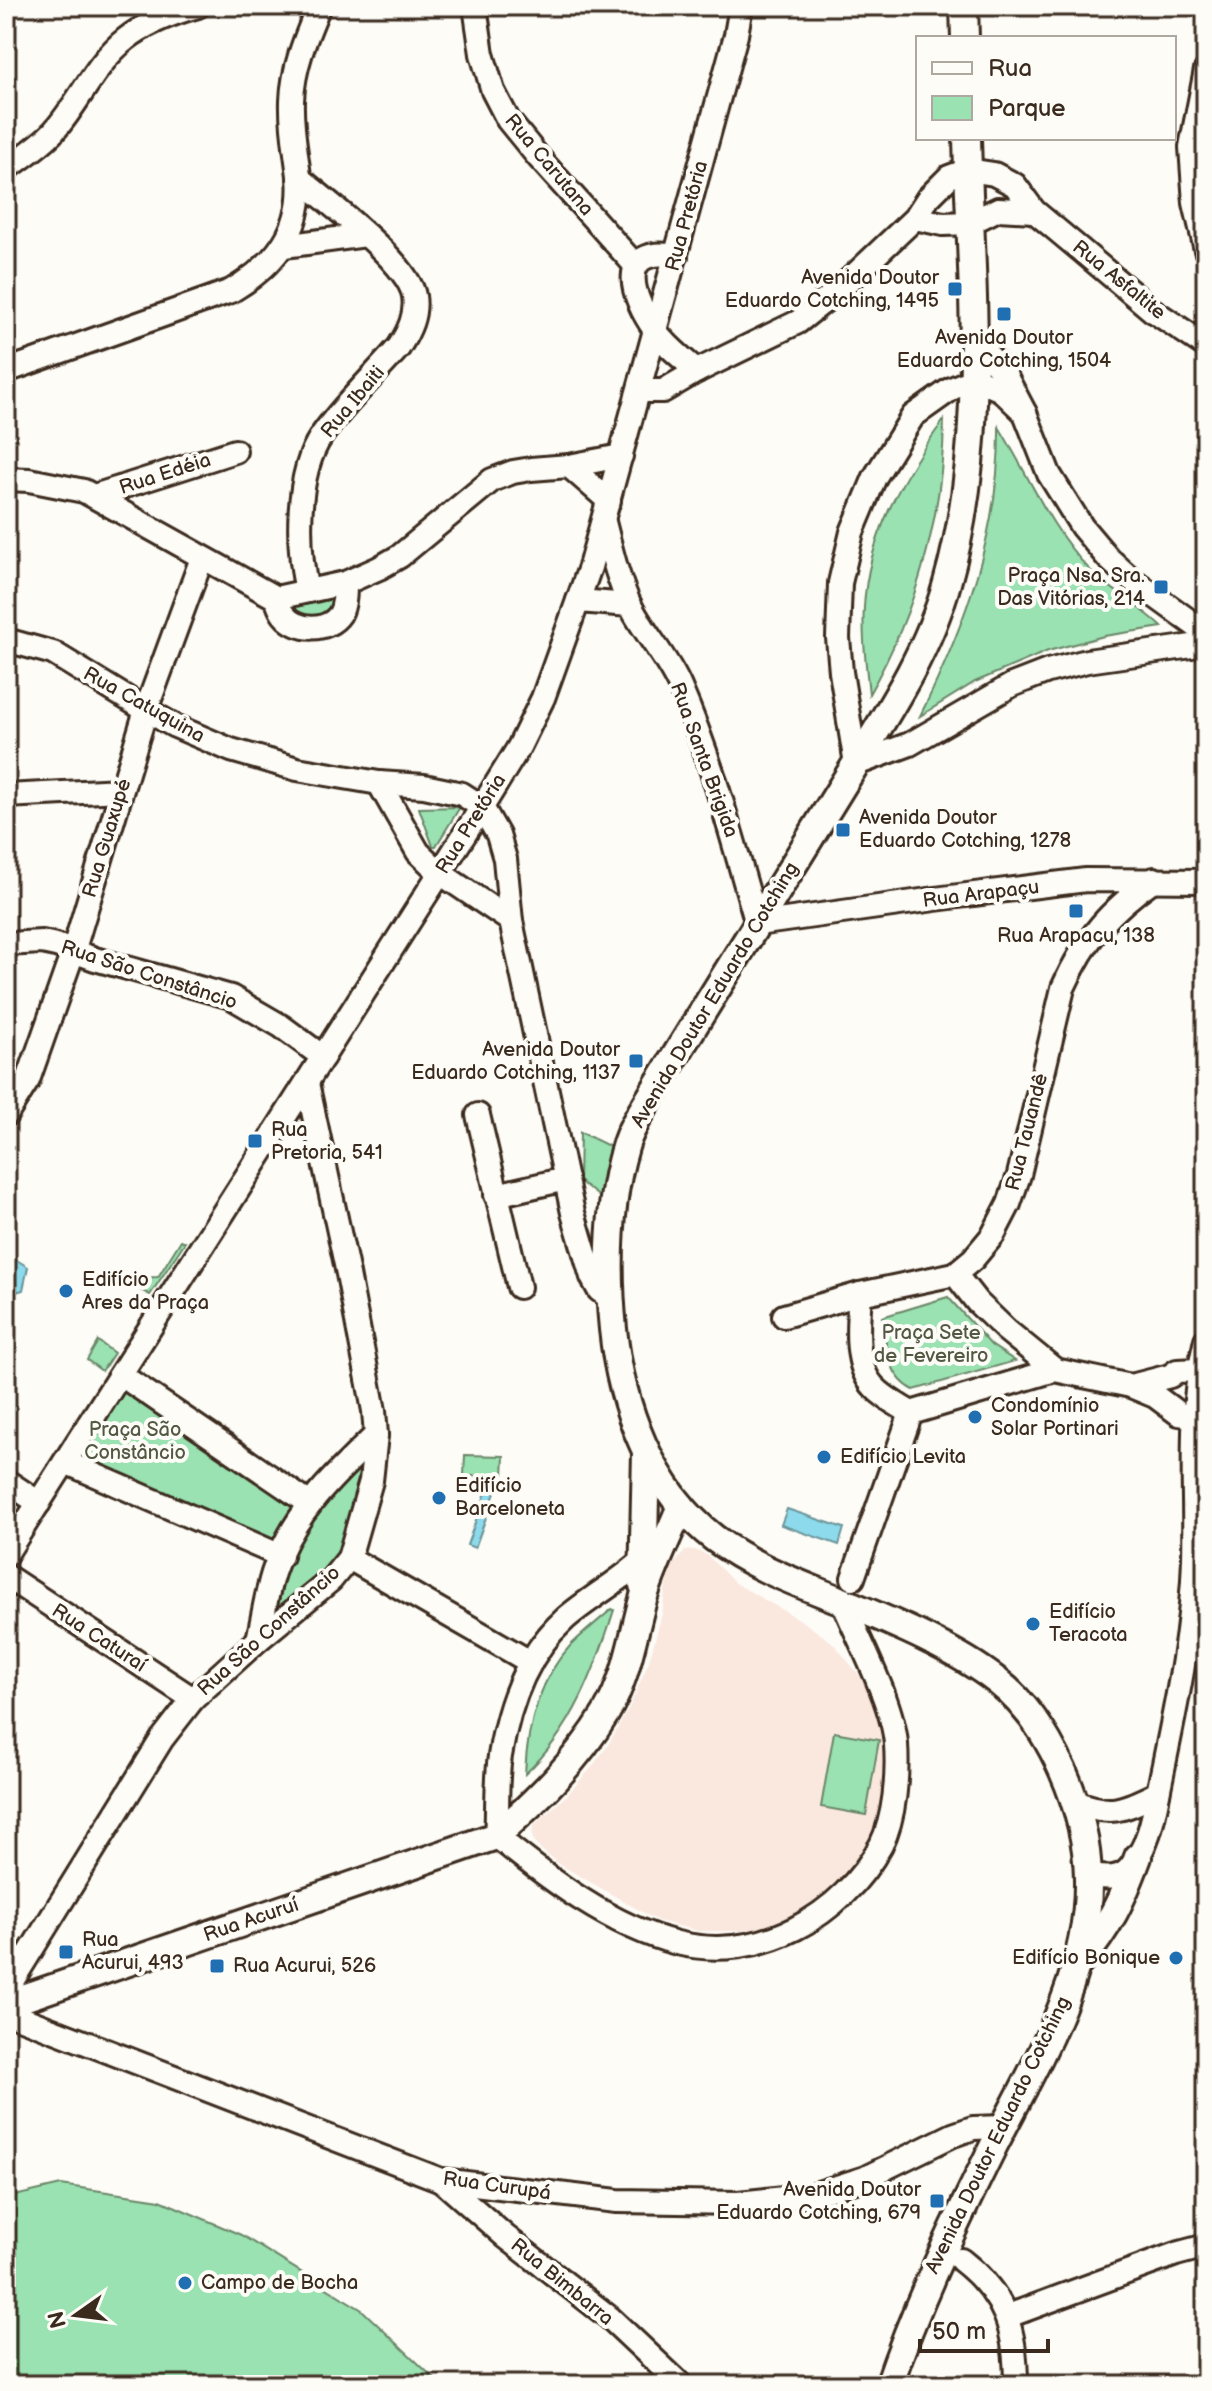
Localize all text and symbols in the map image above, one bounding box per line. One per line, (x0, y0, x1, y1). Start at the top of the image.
legend (916, 36, 1176, 140)
text: Rua (988, 54, 1032, 83)
text: Parque (988, 94, 1066, 123)
street label: Rua Carutana (499, 109, 599, 221)
street label: Rua Pretória (661, 158, 713, 274)
street label: Rua Asfaltite (1068, 235, 1171, 325)
place label: Avenida Doutor Eduardo Cotching, 1495 (725, 266, 940, 313)
marker: Avenida Doutor Eduardo Cotching, 1495 (946, 280, 964, 298)
marker: Avenida Doutor Eduardo Cotching, 1504 (995, 305, 1013, 323)
place label: Avenida Doutor Eduardo Cotching, 1504 (897, 326, 1111, 373)
street label: Rua Ibaiti (316, 361, 390, 443)
street label: Rua Edéia (116, 448, 214, 500)
place label: Praça Nsa. Sra. Das Vitórias, 214 (997, 564, 1145, 611)
marker: Praça Nsa. Sra. Das Vitórias, 214 (1152, 578, 1170, 596)
street label: Rua Catuquina (79, 662, 209, 748)
street label: Rua Santa Brigida (665, 679, 743, 841)
street label: Rua Pretória (431, 770, 511, 878)
street label: Rua Guaxupé (78, 776, 136, 900)
place label: Avenida Doutor Eduardo Cotching, 1278 (859, 806, 1071, 853)
marker: Avenida Doutor Eduardo Cotching, 1278 (834, 821, 852, 839)
street label: Avenida Doutor Eduardo Cotching (626, 858, 804, 1132)
street label: Rua Arapaçu (921, 875, 1041, 913)
marker: Rua Arapacu, 138 (1067, 902, 1085, 920)
place label: Rua Arapacu, 138 (997, 924, 1155, 948)
street label: Rua São Constâncio (58, 935, 240, 1015)
place label: Avenida Doutor Eduardo Cotching, 1137 (411, 1038, 621, 1085)
marker: Avenida Doutor Eduardo Cotching, 1137 (627, 1052, 645, 1070)
street label: Rua Tauandê (1001, 1071, 1053, 1193)
place label: Rua Pretoria, 541 (271, 1118, 383, 1165)
marker: Rua Pretoria, 541 (246, 1132, 264, 1150)
place label: Edifício Ares da Praça (82, 1268, 209, 1315)
marker: Edifício Ares da Praça (57, 1282, 75, 1300)
park label: Praça Sete de Fevereiro (874, 1321, 988, 1368)
place label: Condomínio Solar Portinari (991, 1394, 1119, 1441)
marker: Condomínio Solar Portinari (966, 1408, 984, 1426)
park label: Praça São Constâncio (84, 1418, 186, 1465)
place label: Edifício Levita (840, 1445, 966, 1469)
marker: Edifício Levita (815, 1448, 833, 1466)
place label: Edifício Barceloneta (455, 1474, 565, 1521)
marker: Edifício Barceloneta (430, 1489, 448, 1507)
street label: Rua São Constâncio (193, 1561, 345, 1701)
street label: Rua Caturaí (47, 1599, 151, 1678)
place label: Edifício Teracota (1049, 1600, 1128, 1647)
marker: Edifício Teracota (1024, 1615, 1042, 1633)
street label: Rua Acuruí (200, 1892, 302, 1947)
place label: Rua Acurui, 493 (82, 1928, 184, 1975)
marker: Rua Acurui, 493 (57, 1943, 75, 1961)
place label: Edifício Bonique (1012, 1946, 1160, 1970)
marker: Edifício Bonique (1167, 1949, 1185, 1967)
place label: Rua Acurui, 526 (233, 1954, 376, 1978)
marker: Rua Acurui, 526 (208, 1957, 226, 1975)
street label: Avenida Doutor Eduardo Cotching (920, 1992, 1076, 2278)
street label: Rua Curupá (441, 2167, 553, 2205)
place label: Avenida Doutor Eduardo Cotching, 679 (716, 2178, 922, 2225)
marker: Avenida Doutor Eduardo Cotching, 679 (928, 2192, 946, 2210)
street label: Rua Bimbarra (506, 2233, 618, 2331)
place label: Campo de Bocha (201, 2271, 358, 2295)
marker: Campo de Bocha (176, 2274, 194, 2292)
north arrow (36, 2275, 116, 2355)
scale bar (920, 2303, 1048, 2353)
text: N (43, 2308, 73, 2331)
text: 50 m (932, 2317, 986, 2346)

